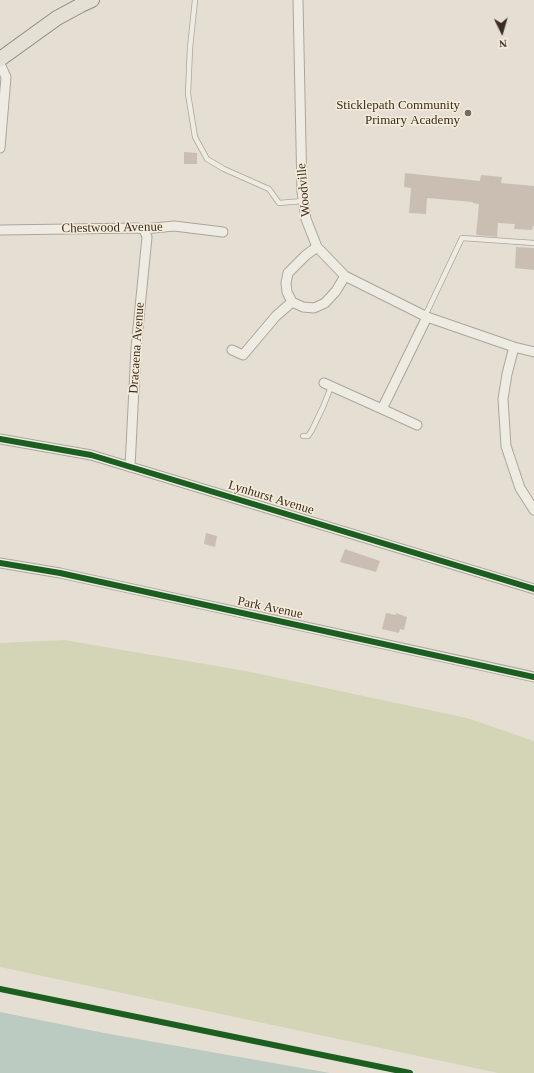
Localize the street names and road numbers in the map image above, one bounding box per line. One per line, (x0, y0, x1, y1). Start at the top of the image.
street label: Woodville (294, 163, 314, 217)
street label: Chestwood Avenue (61, 219, 163, 237)
street label: Dracaena Avenue (126, 302, 148, 394)
street label: Lynhurst Avenue (226, 478, 316, 518)
street label: Park Avenue (236, 593, 304, 623)

